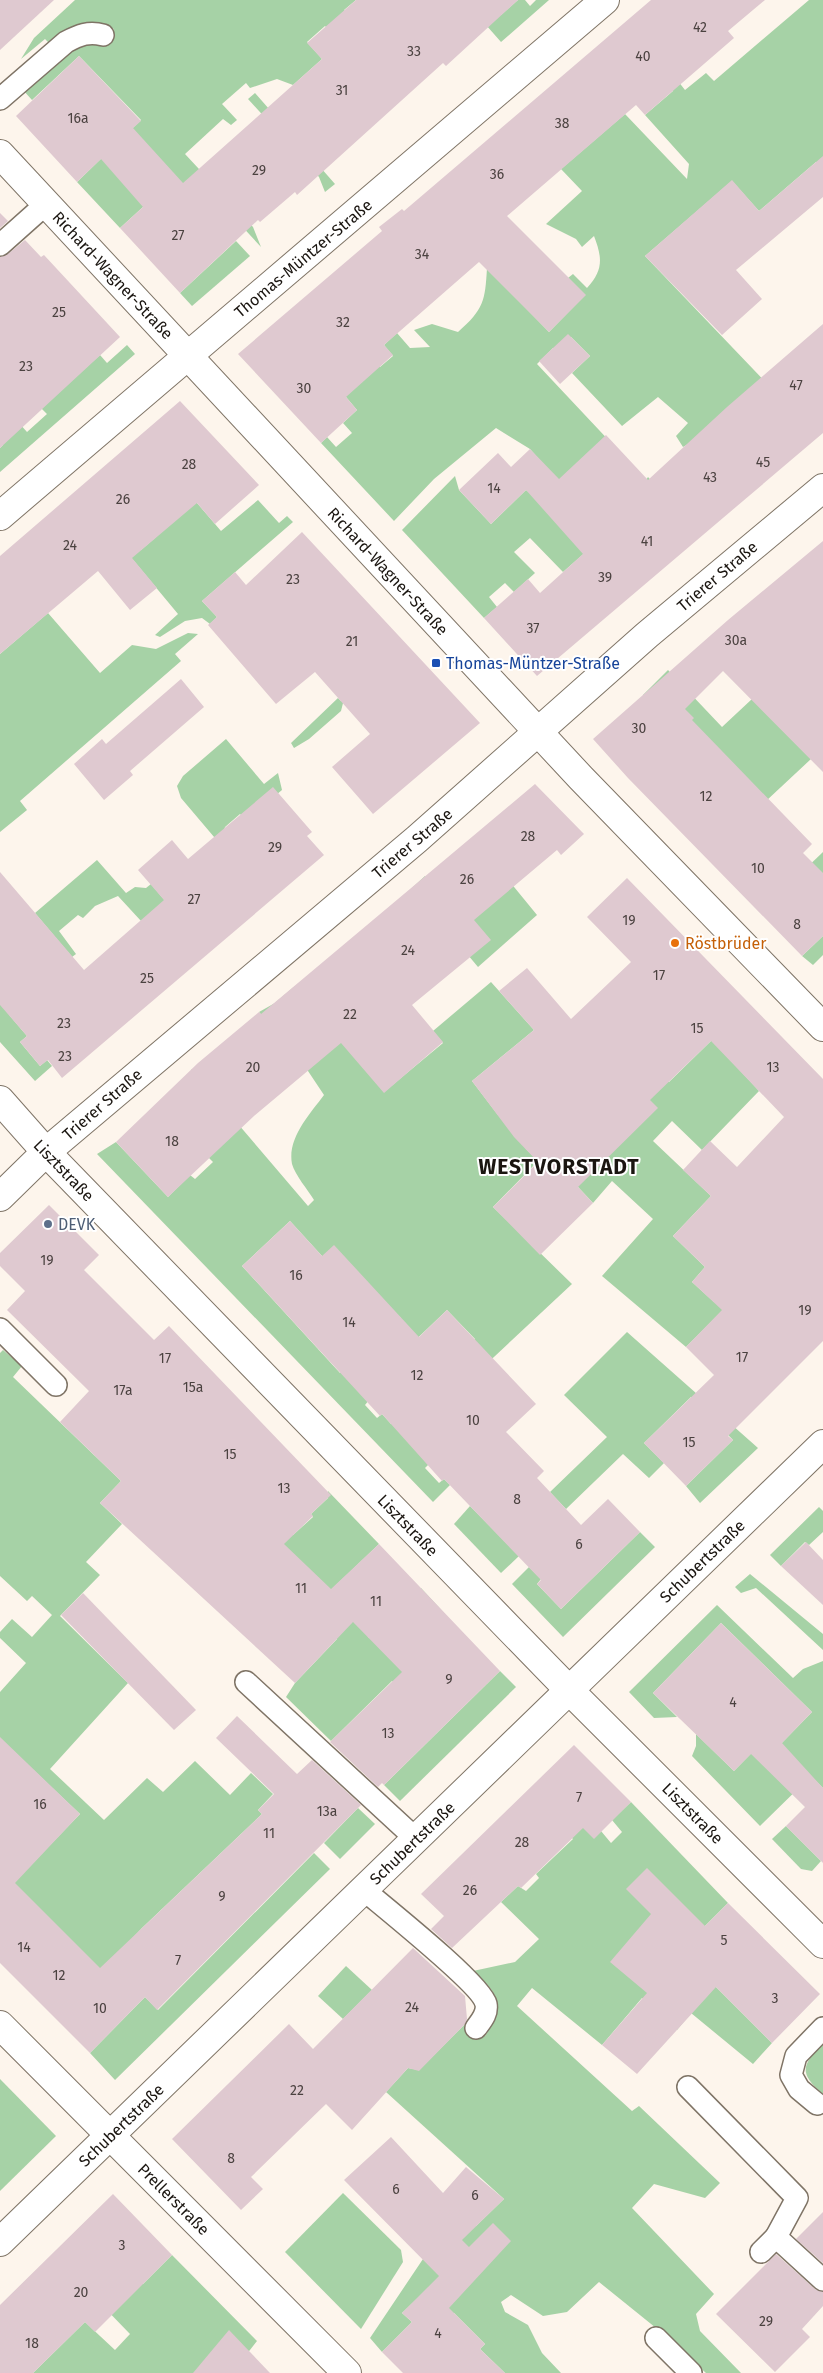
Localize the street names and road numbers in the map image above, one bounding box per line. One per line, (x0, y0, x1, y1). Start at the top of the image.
street label: Thomas-Müntzer-Straße (231, 195, 376, 322)
street label: Richard-Wagner-Straße (48, 207, 177, 343)
street label: Richard-Wagner-Straße (323, 503, 452, 639)
street label: Trierer Straße (673, 537, 761, 615)
street label: Trierer Straße (368, 804, 456, 882)
street label: Trierer Straße (59, 1065, 146, 1144)
street label: Lisztstraße (30, 1136, 98, 1205)
street label: Lisztstraße (374, 1491, 442, 1560)
street label: Schubertstraße (656, 1516, 749, 1607)
street label: Lisztstraße (658, 1779, 727, 1848)
street label: Schubertstraße (366, 1798, 459, 1889)
street label: Schubertstraße (75, 2080, 168, 2171)
street label: Prellerstraße (134, 2160, 213, 2239)

